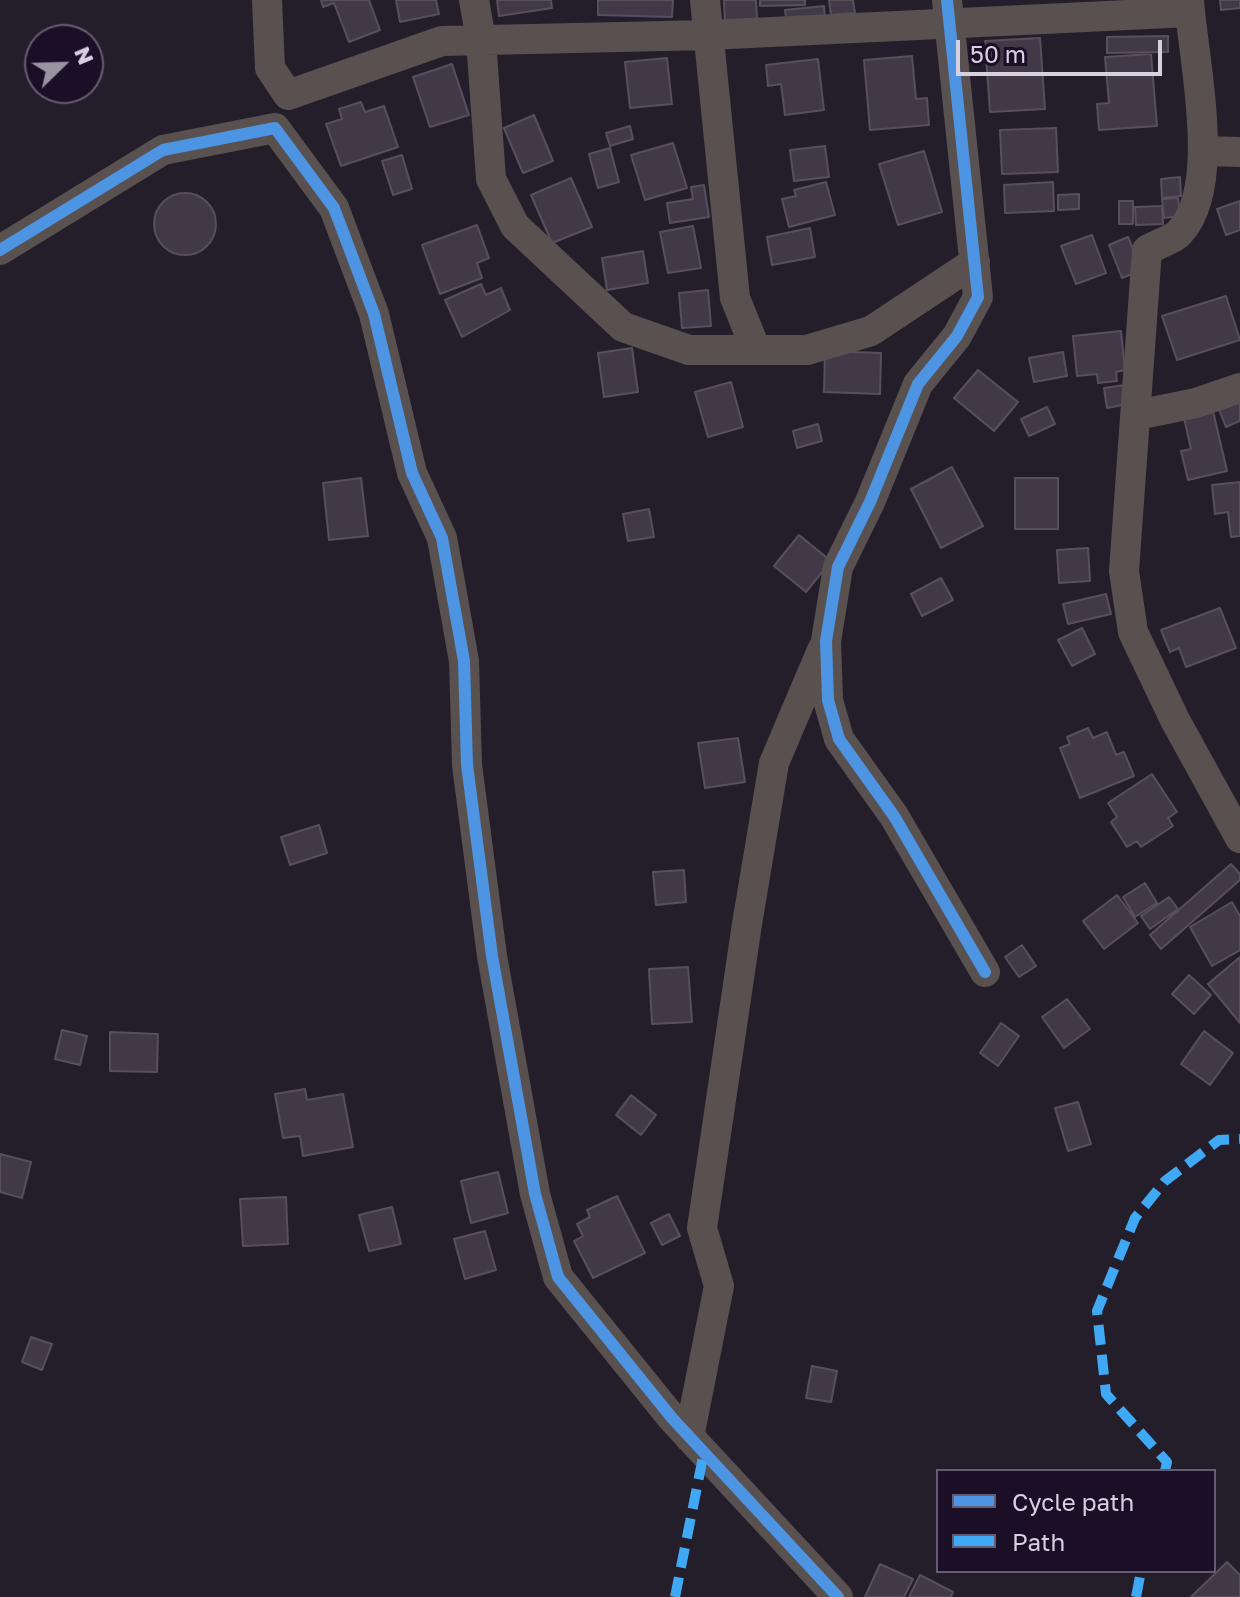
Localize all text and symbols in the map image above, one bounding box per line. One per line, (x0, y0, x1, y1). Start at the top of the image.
north arrow (24, 24, 104, 104)
scale bar (960, 24, 1166, 74)
text: 50 m (970, 39, 1026, 68)
text: N (69, 42, 100, 68)
legend (936, 1469, 1216, 1573)
text: Cycle path (1012, 1487, 1134, 1516)
text: Path (1012, 1527, 1065, 1556)

